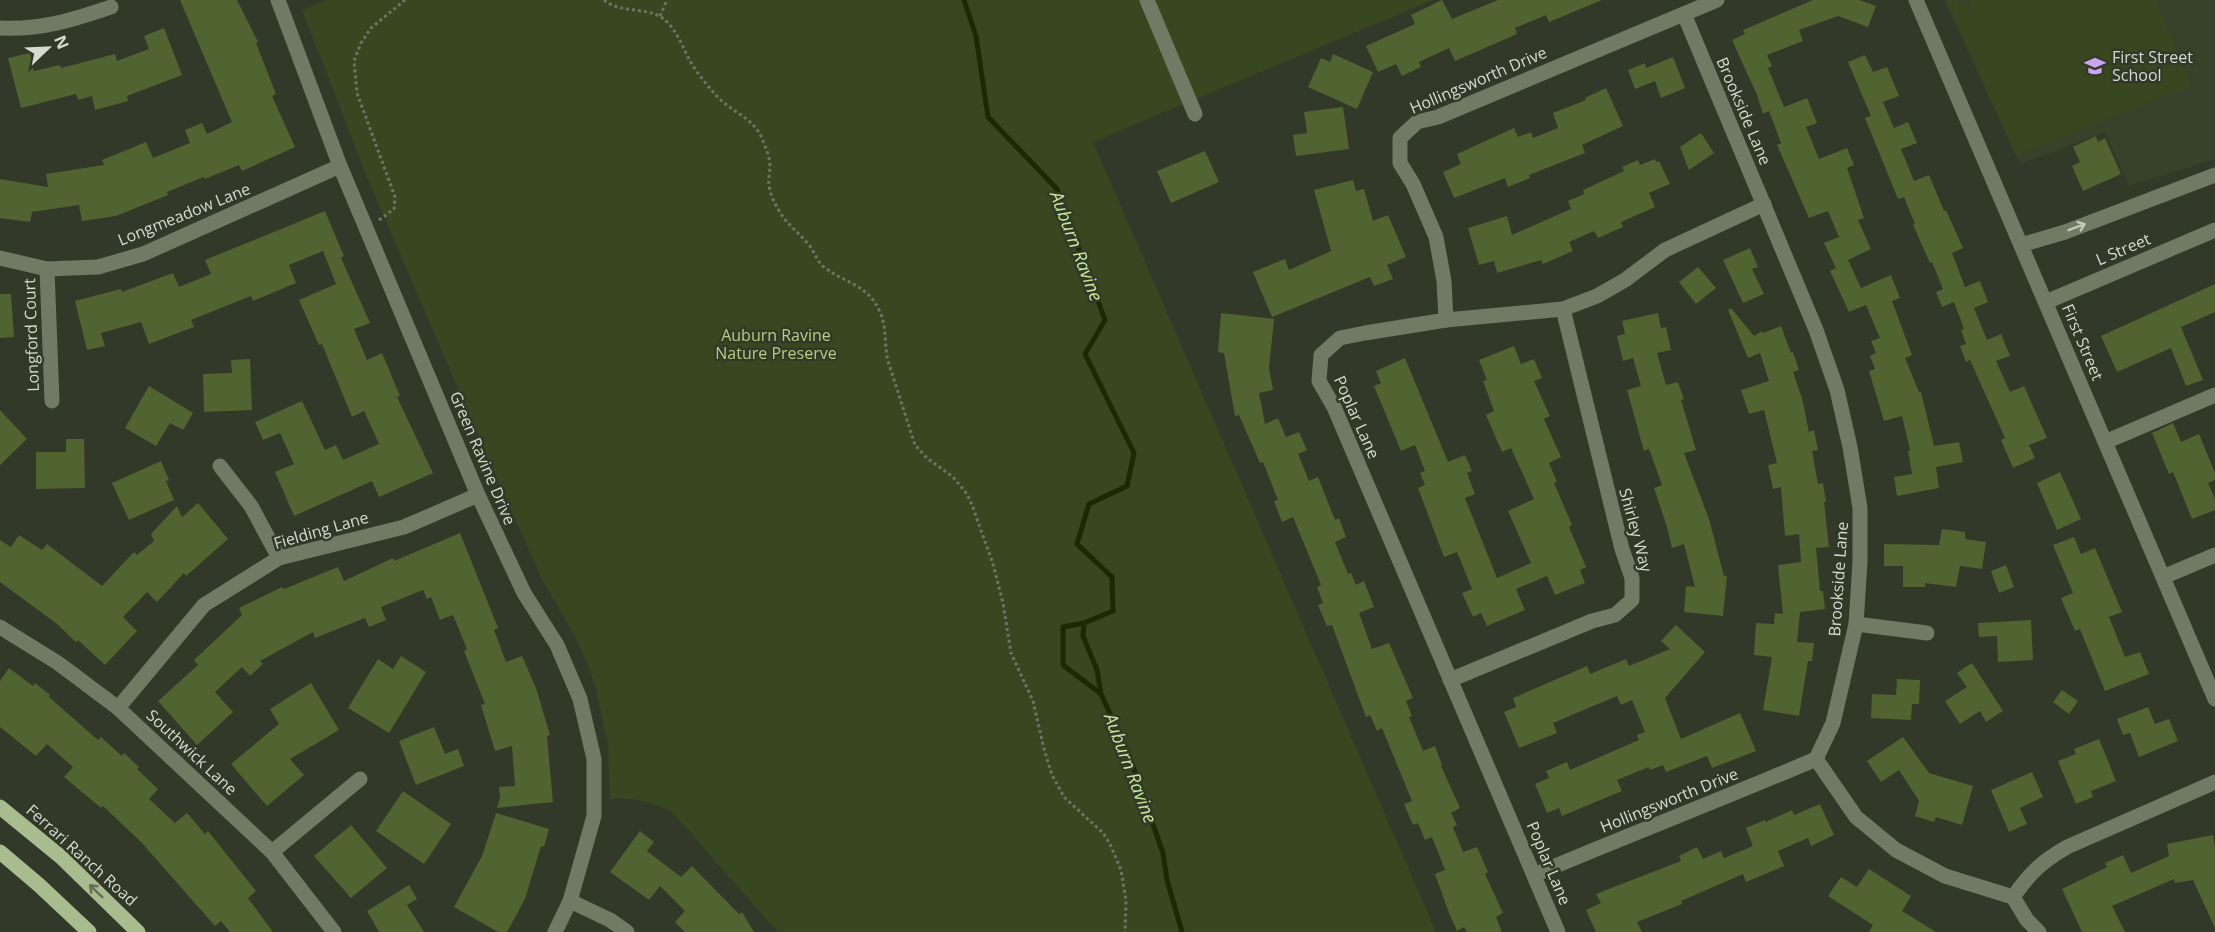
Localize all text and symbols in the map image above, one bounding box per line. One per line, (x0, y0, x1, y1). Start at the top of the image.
north arrow (18, 18, 78, 78)
text: N (49, 32, 74, 52)
street label: Hollingsworth Drive (1406, 41, 1550, 119)
place label: First Street School (2112, 46, 2193, 86)
street label: Brookside Lane (1711, 54, 1777, 168)
school or university icon: First Street School (2083, 54, 2107, 78)
street label: Longmeadow Lane (114, 177, 254, 251)
water label: Auburn Ravine (1044, 186, 1109, 304)
one-way arrow (2067, 221, 2086, 232)
street label: L Street (2092, 228, 2154, 270)
street label: Longford Court (18, 277, 44, 392)
street label: First Street (2057, 300, 2109, 384)
park label: Auburn Ravine Nature Preserve (715, 324, 837, 364)
street label: Poplar Lane (1329, 372, 1385, 462)
street label: Green Ravine Drive (445, 388, 521, 528)
street label: Shirley Way (1614, 486, 1658, 575)
street label: Fielding Lane (271, 506, 371, 554)
street label: Brookside Lane (1823, 521, 1853, 637)
street label: Southwick Lane (142, 704, 242, 800)
water label: Auburn Ravine (1098, 708, 1163, 826)
street label: Hollingsworth Drive (1597, 762, 1741, 838)
street label: Ferrari Ranch Road (22, 799, 142, 911)
street label: Poplar Lane (1522, 818, 1576, 908)
one-way arrow (89, 883, 104, 898)

